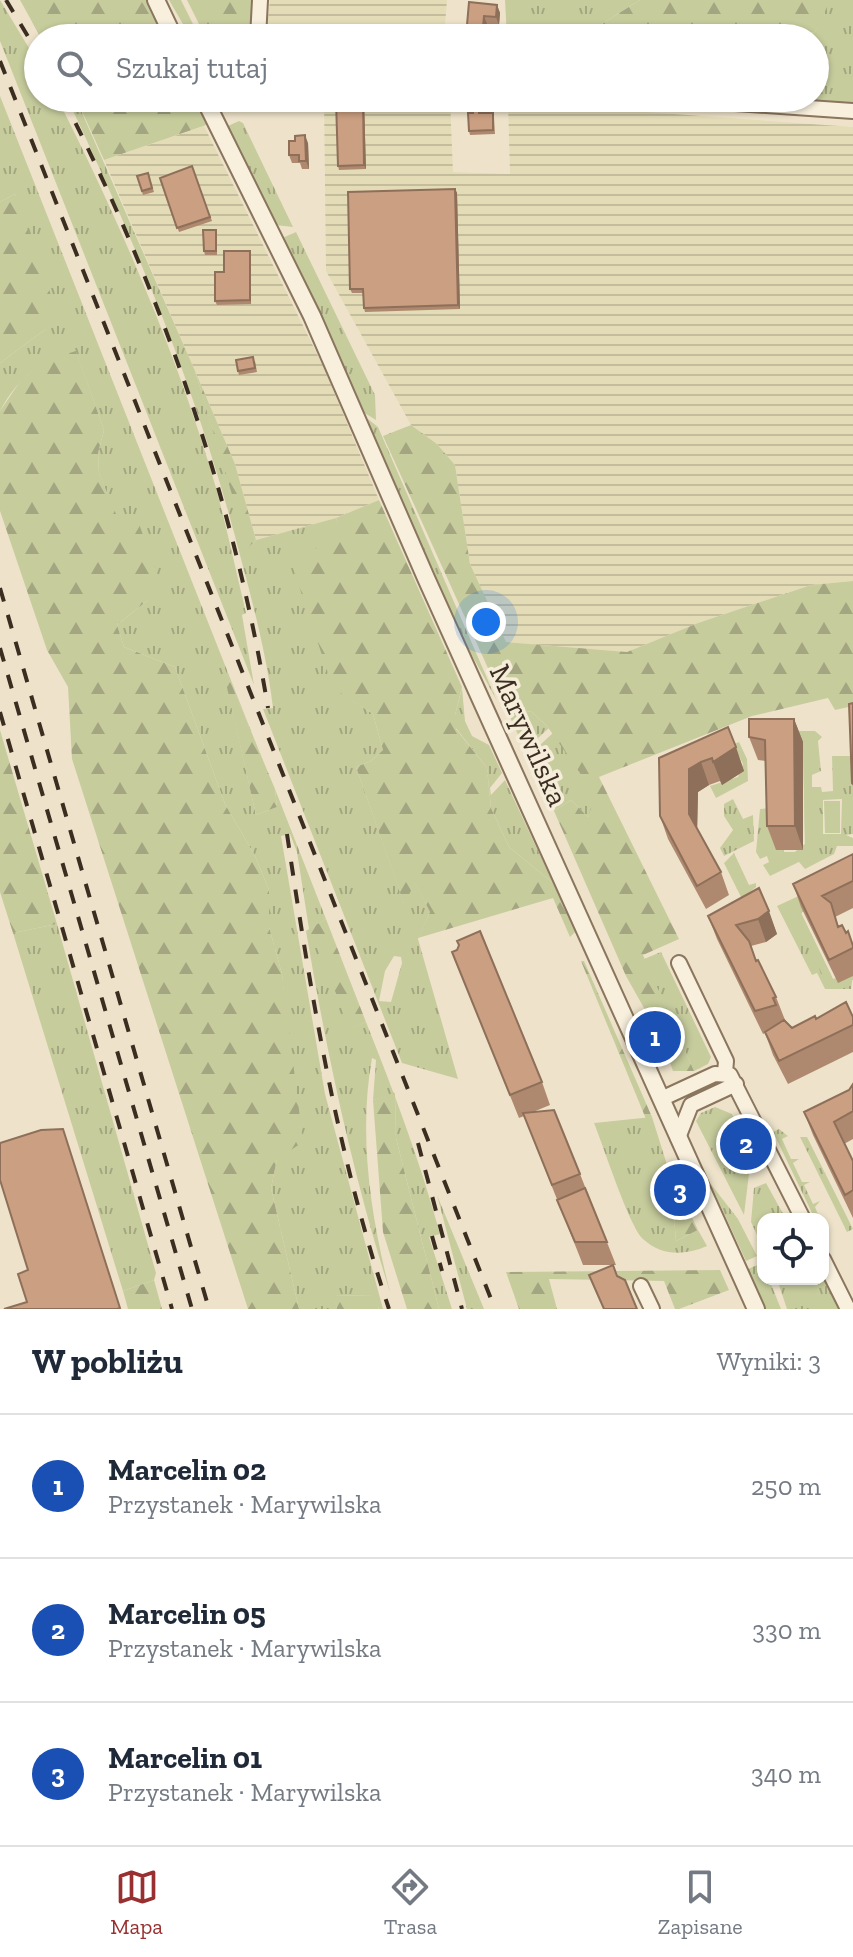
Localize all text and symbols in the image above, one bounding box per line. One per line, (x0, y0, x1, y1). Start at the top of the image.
search box (24, 24, 829, 112)
icon: search (52, 46, 96, 90)
text: Szukaj tutaj (116, 50, 268, 86)
your location (466, 602, 506, 642)
street label: Marywilska (482, 659, 576, 811)
pin: 1 (629, 1007, 681, 1067)
pin: 2 (720, 1114, 772, 1174)
pin: 3 (654, 1160, 706, 1220)
map controls (757, 1213, 829, 1285)
button: locate (757, 1213, 829, 1285)
text: W pobliżu (32, 1341, 183, 1382)
text: Wyniki: 3 (717, 1345, 821, 1377)
text: Marcelin 02 (108, 1452, 266, 1488)
text: 1 (53, 1470, 63, 1502)
text: 250 m (751, 1470, 821, 1502)
text: Przystanek · Marywilska (108, 1488, 381, 1520)
text: Marcelin 05 (108, 1596, 266, 1632)
text: 2 (51, 1614, 65, 1646)
text: 330 m (752, 1614, 821, 1646)
text: Przystanek · Marywilska (108, 1632, 381, 1664)
text: Marcelin 01 (108, 1740, 262, 1776)
text: 3 (51, 1758, 65, 1790)
text: 340 m (751, 1758, 821, 1790)
text: Przystanek · Marywilska (108, 1776, 381, 1808)
tab: Mapa (110, 1865, 163, 1940)
tab: Trasa (384, 1865, 437, 1940)
tab: Zapisane (658, 1865, 743, 1940)

